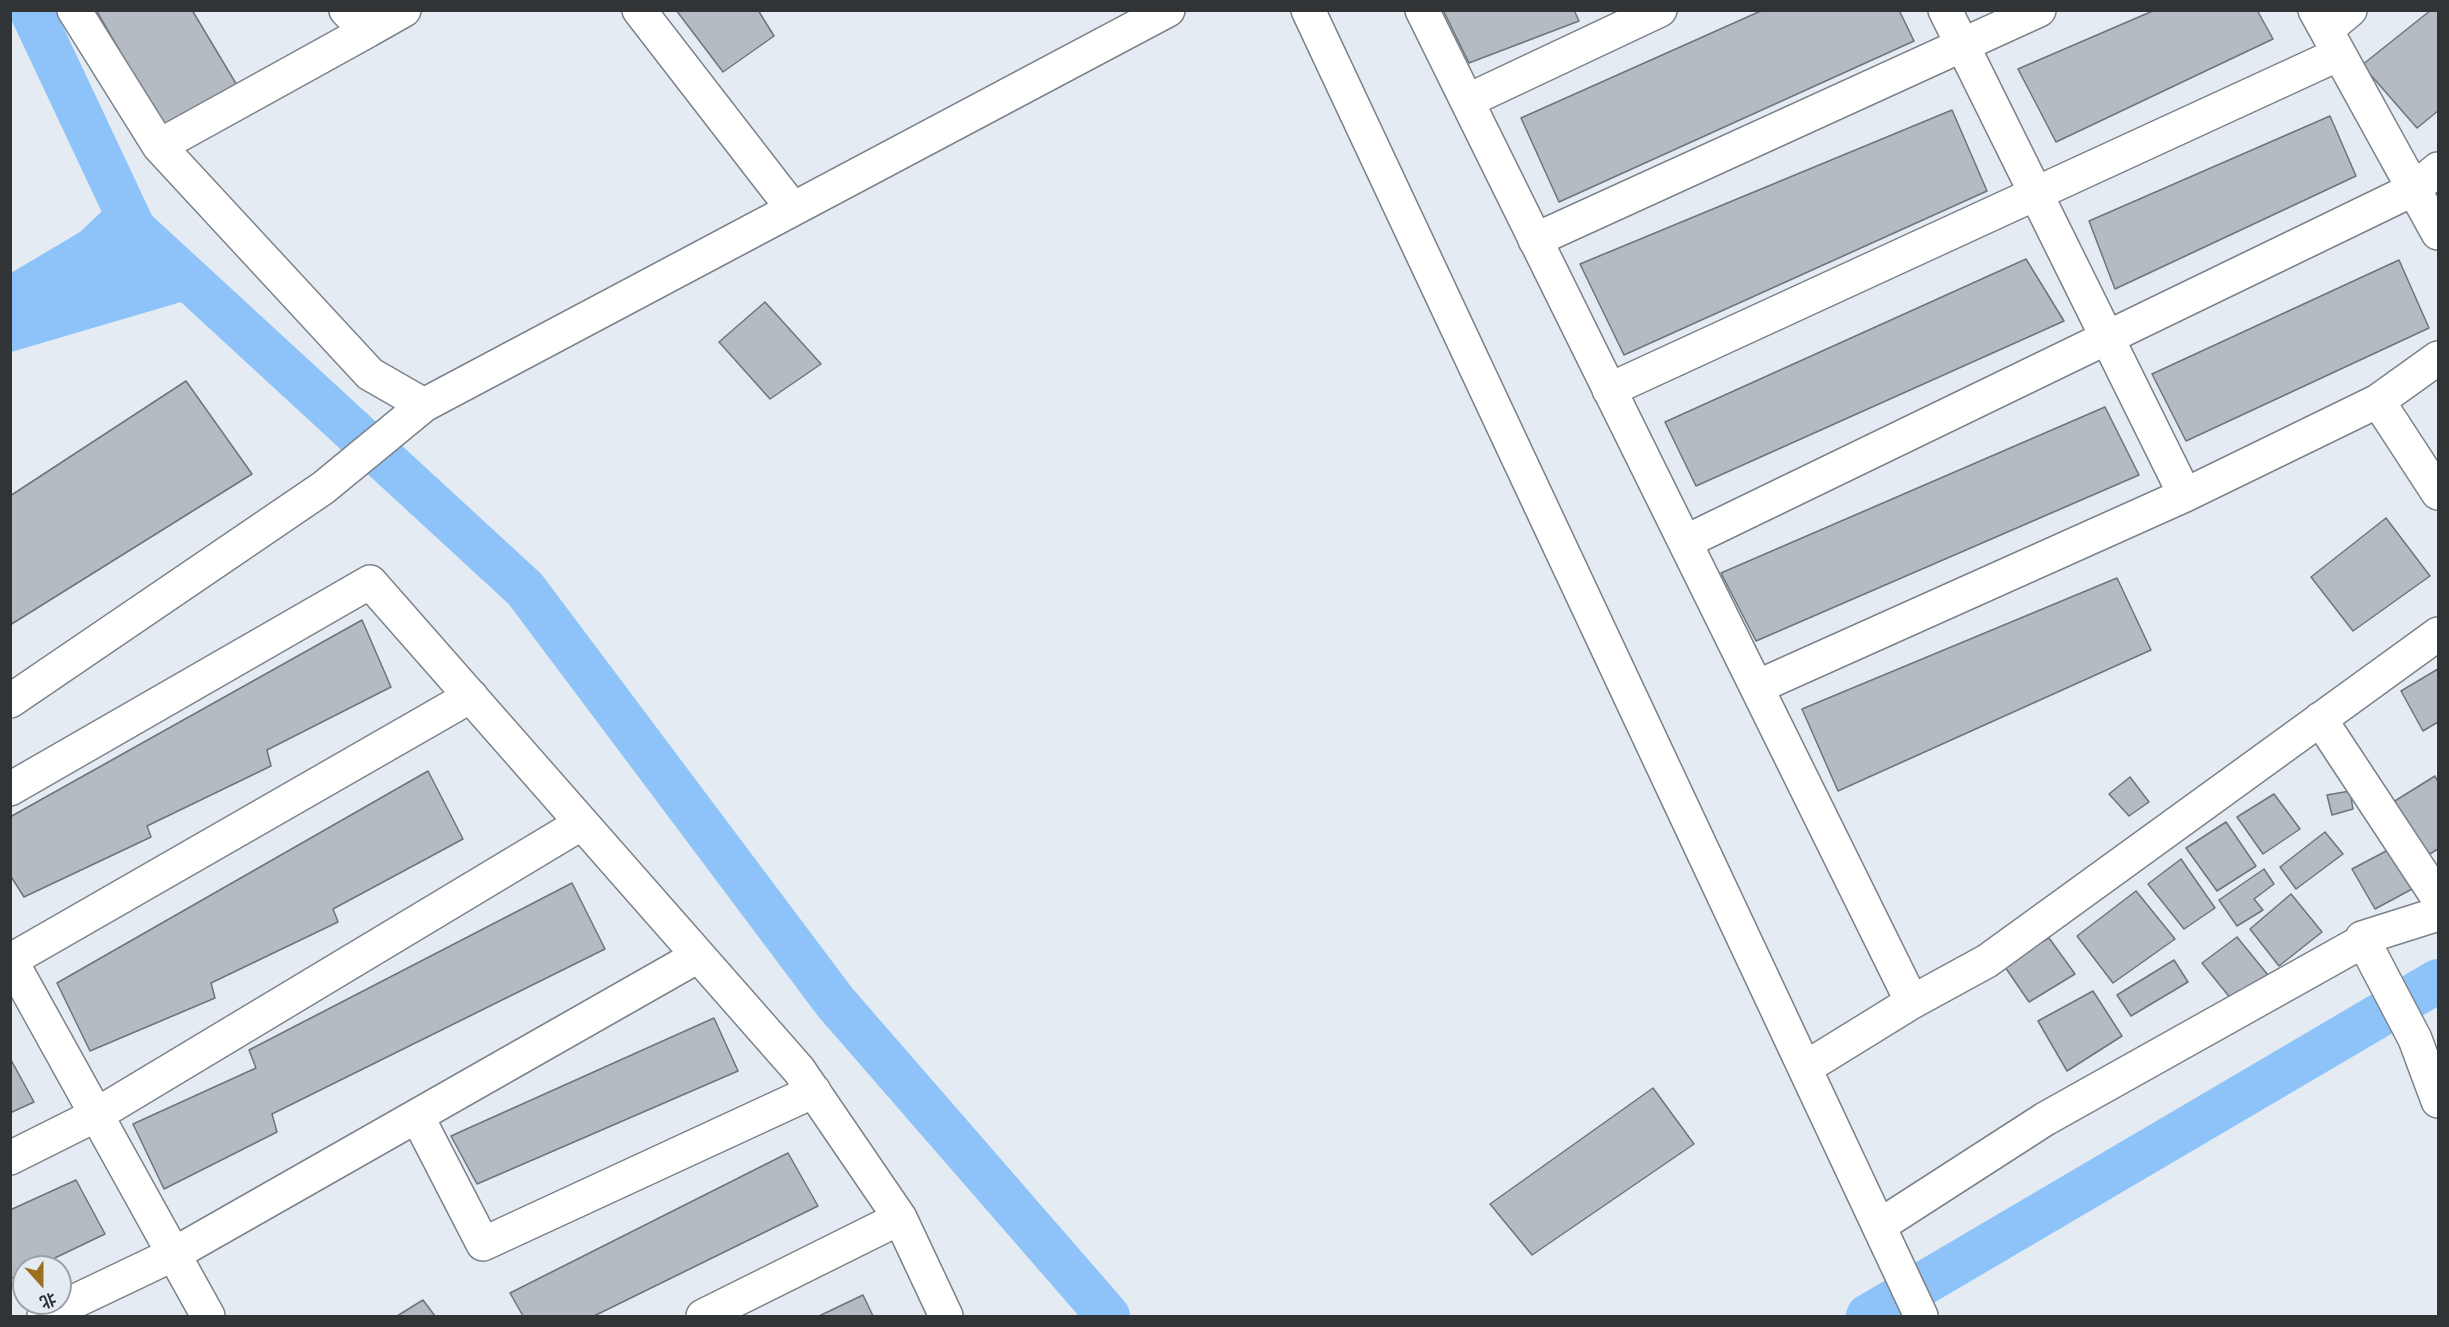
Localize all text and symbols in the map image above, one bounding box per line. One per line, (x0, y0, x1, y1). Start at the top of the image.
north arrow (12, 1255, 72, 1315)
text: 北 (37, 1289, 59, 1312)

